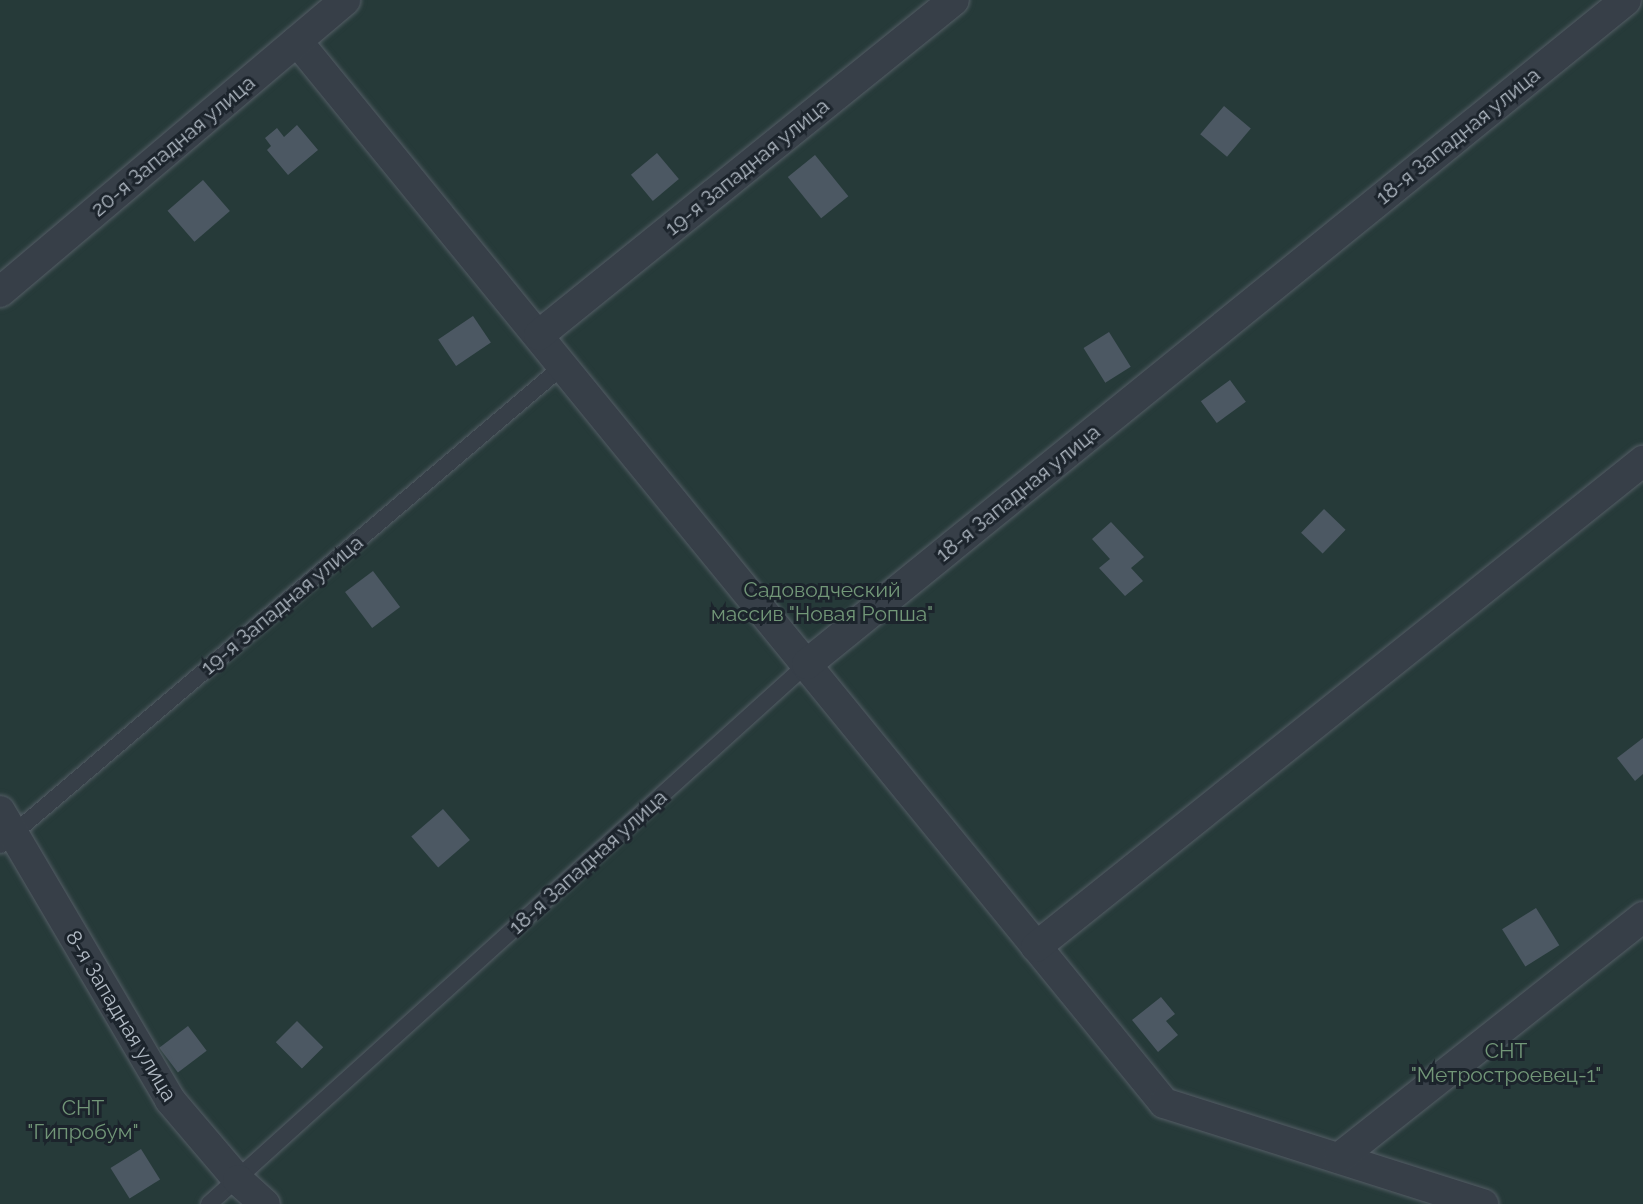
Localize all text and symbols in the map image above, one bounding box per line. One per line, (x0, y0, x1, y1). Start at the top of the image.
street label: 18-я Западная улица (1371, 62, 1545, 210)
street label: 20-я Западная улица (86, 70, 260, 222)
street label: 19-я Западная улица (660, 93, 834, 241)
street label: 18-я Западная улица (931, 419, 1105, 567)
street label: 19-я Западная улица (196, 530, 368, 680)
park label: Садоводческий массив "Новая Ропша" (711, 577, 933, 627)
street label: 18-я Западная улица (504, 784, 672, 940)
street label: 8-я Западная улица (60, 926, 182, 1106)
park label: СНТ "Метростроевец-1" (1411, 1038, 1601, 1088)
park label: СНТ "Гипробум" (27, 1095, 139, 1145)

